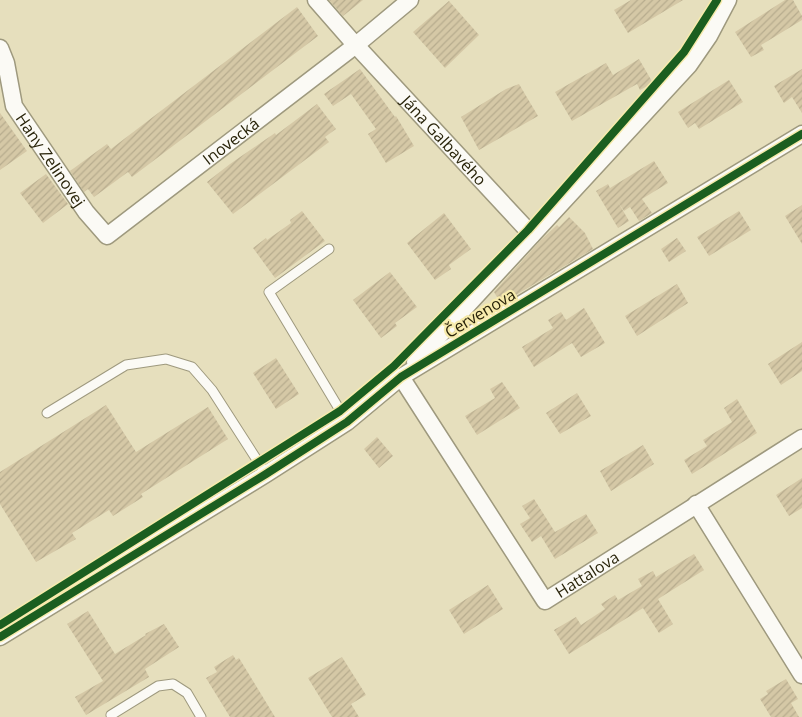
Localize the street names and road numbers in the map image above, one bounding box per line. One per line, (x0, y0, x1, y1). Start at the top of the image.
street label: Jána Galbavého (395, 89, 492, 190)
street label: Hany Zelinovej (11, 108, 90, 211)
street label: Inovecká (198, 112, 264, 170)
street label: Červenova (441, 283, 519, 343)
street label: Hattalova (551, 546, 623, 603)

